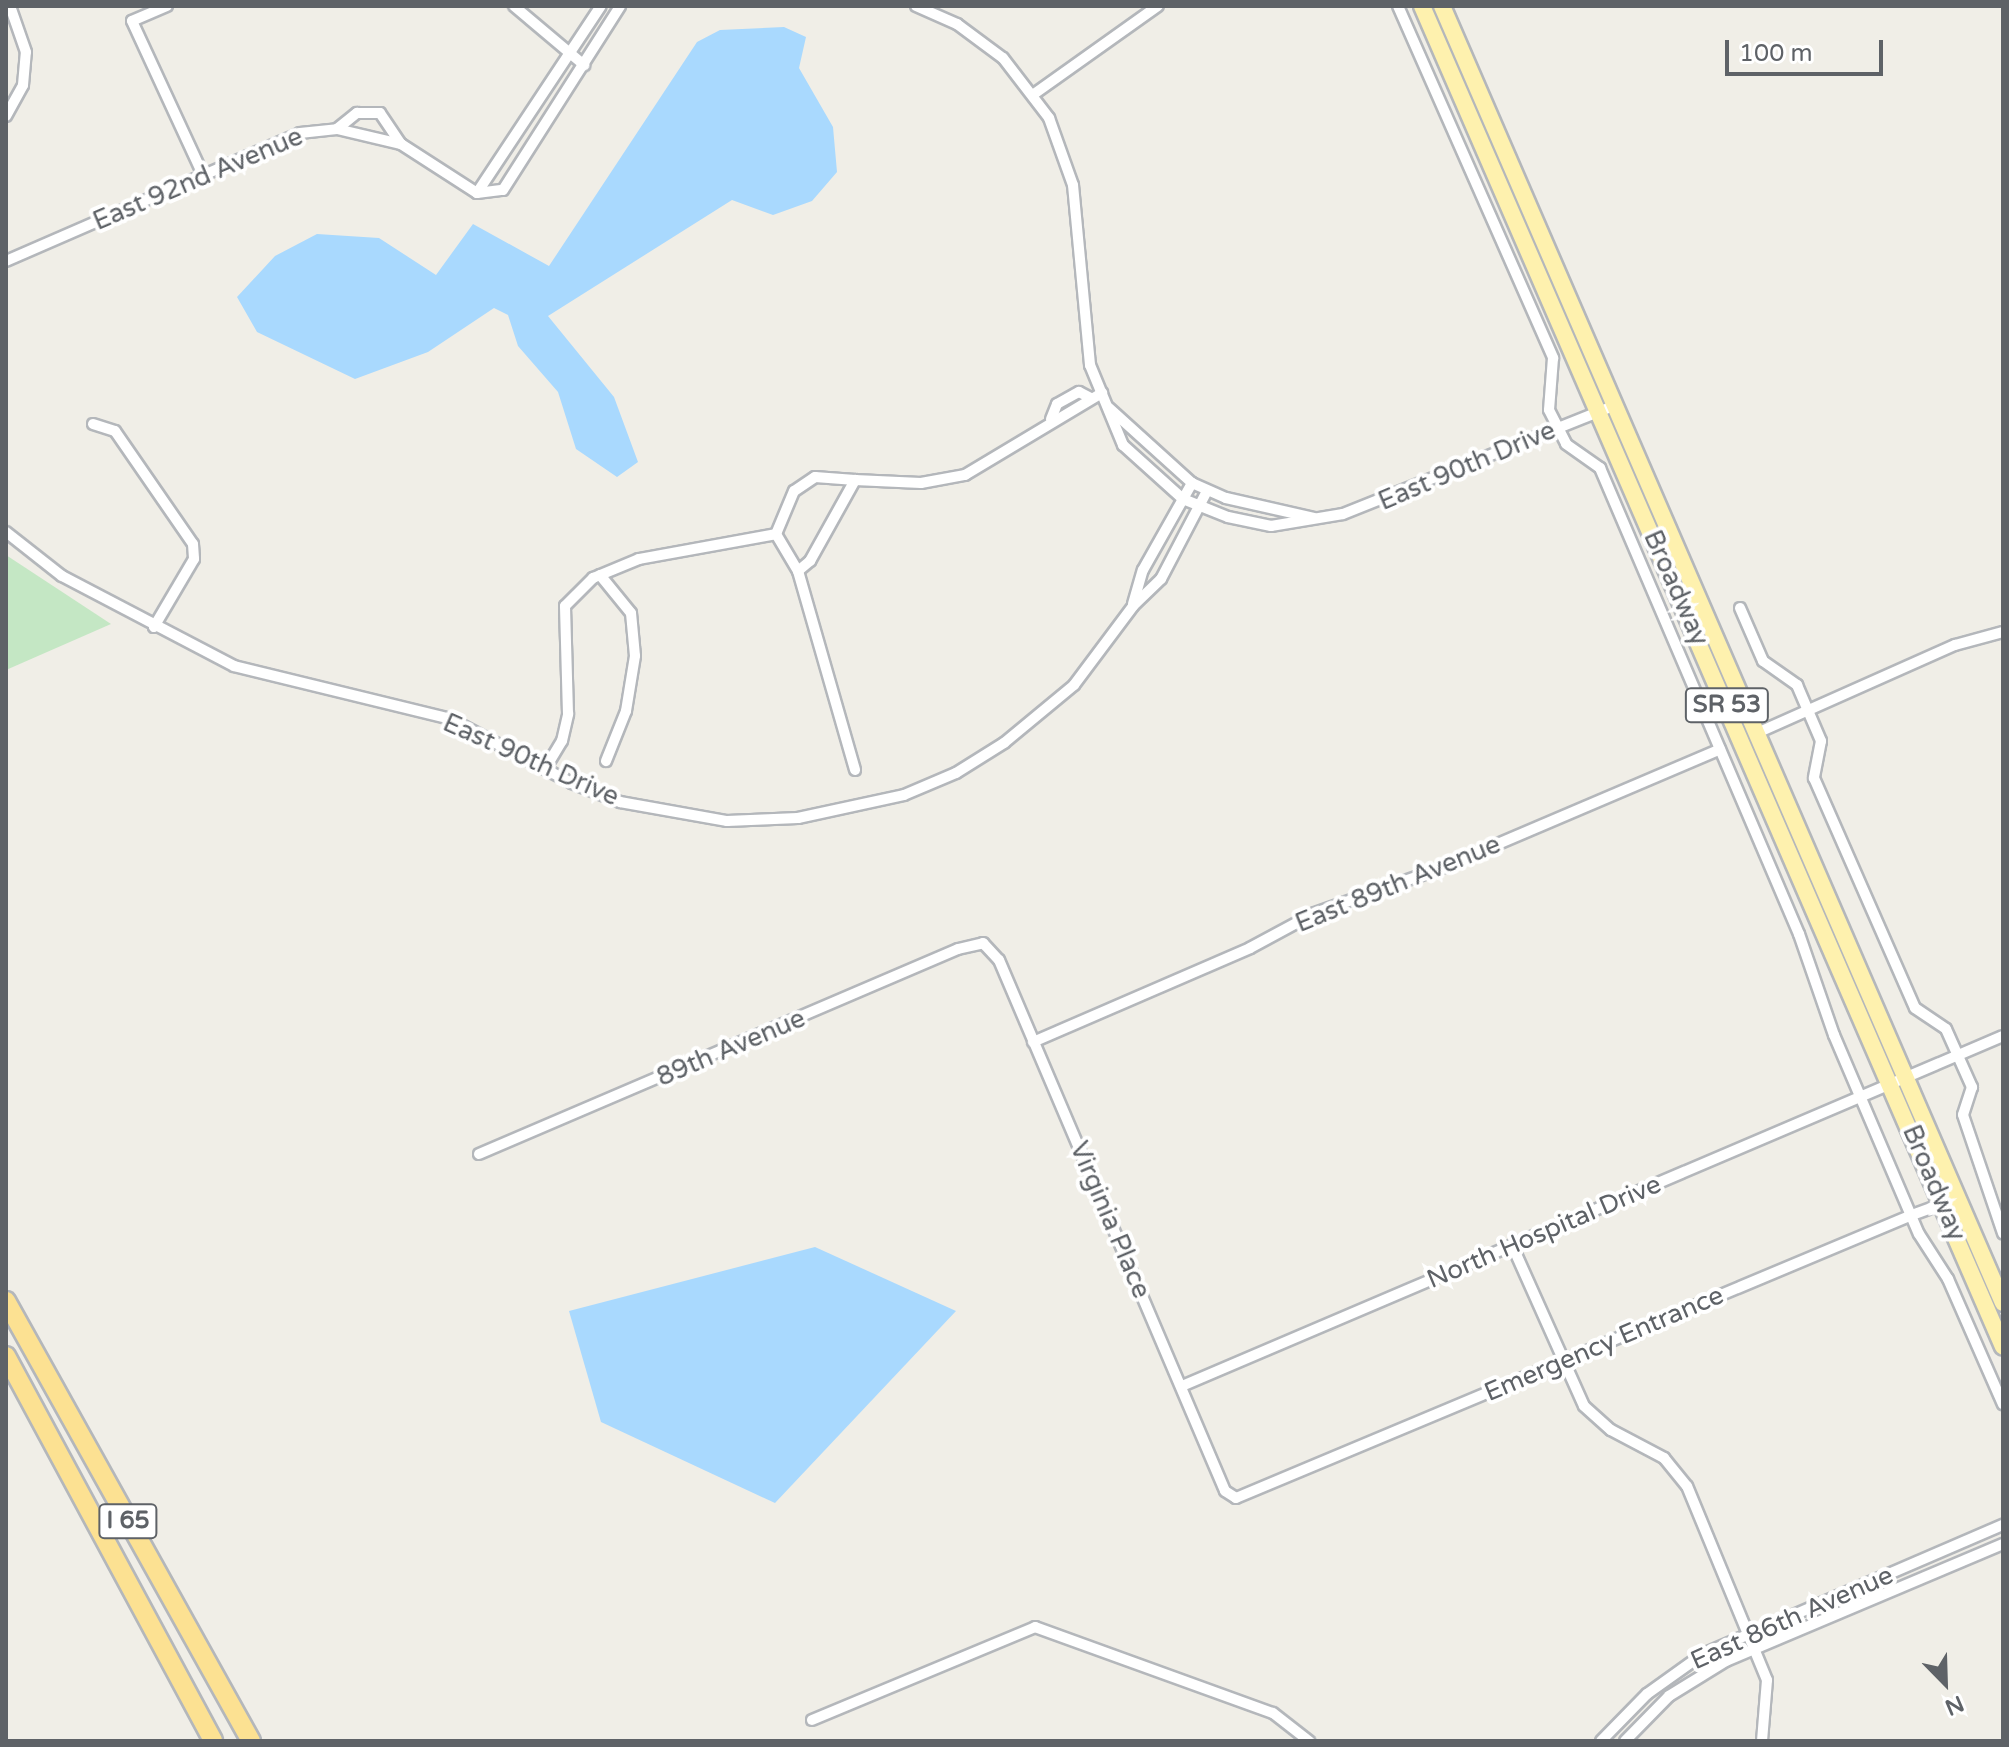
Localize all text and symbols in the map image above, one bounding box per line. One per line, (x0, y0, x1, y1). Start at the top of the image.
scale bar (1729, 24, 1887, 74)
text: 100 m (1739, 39, 1813, 68)
street label: East 92nd Avenue (88, 121, 308, 237)
street label: East 90th Drive (1374, 415, 1560, 517)
street label: Broadway (1637, 525, 1715, 651)
road number: SR 53 (1683, 685, 1771, 725)
street label: East 90th Drive (438, 707, 624, 813)
street label: East 89th Avenue (1291, 829, 1505, 939)
street label: 89th Avenue (652, 1003, 810, 1093)
street label: Broadway (1896, 1120, 1972, 1246)
street label: Virginia Place (1063, 1137, 1157, 1303)
street label: North Hospital Drive (1422, 1169, 1666, 1295)
street label: Emergency Entrance (1480, 1279, 1728, 1409)
road number: I 65 (98, 1501, 158, 1541)
street label: East 86th Avenue (1686, 1559, 1898, 1677)
north arrow (1905, 1643, 1985, 1723)
text: N (1941, 1690, 1968, 1721)

